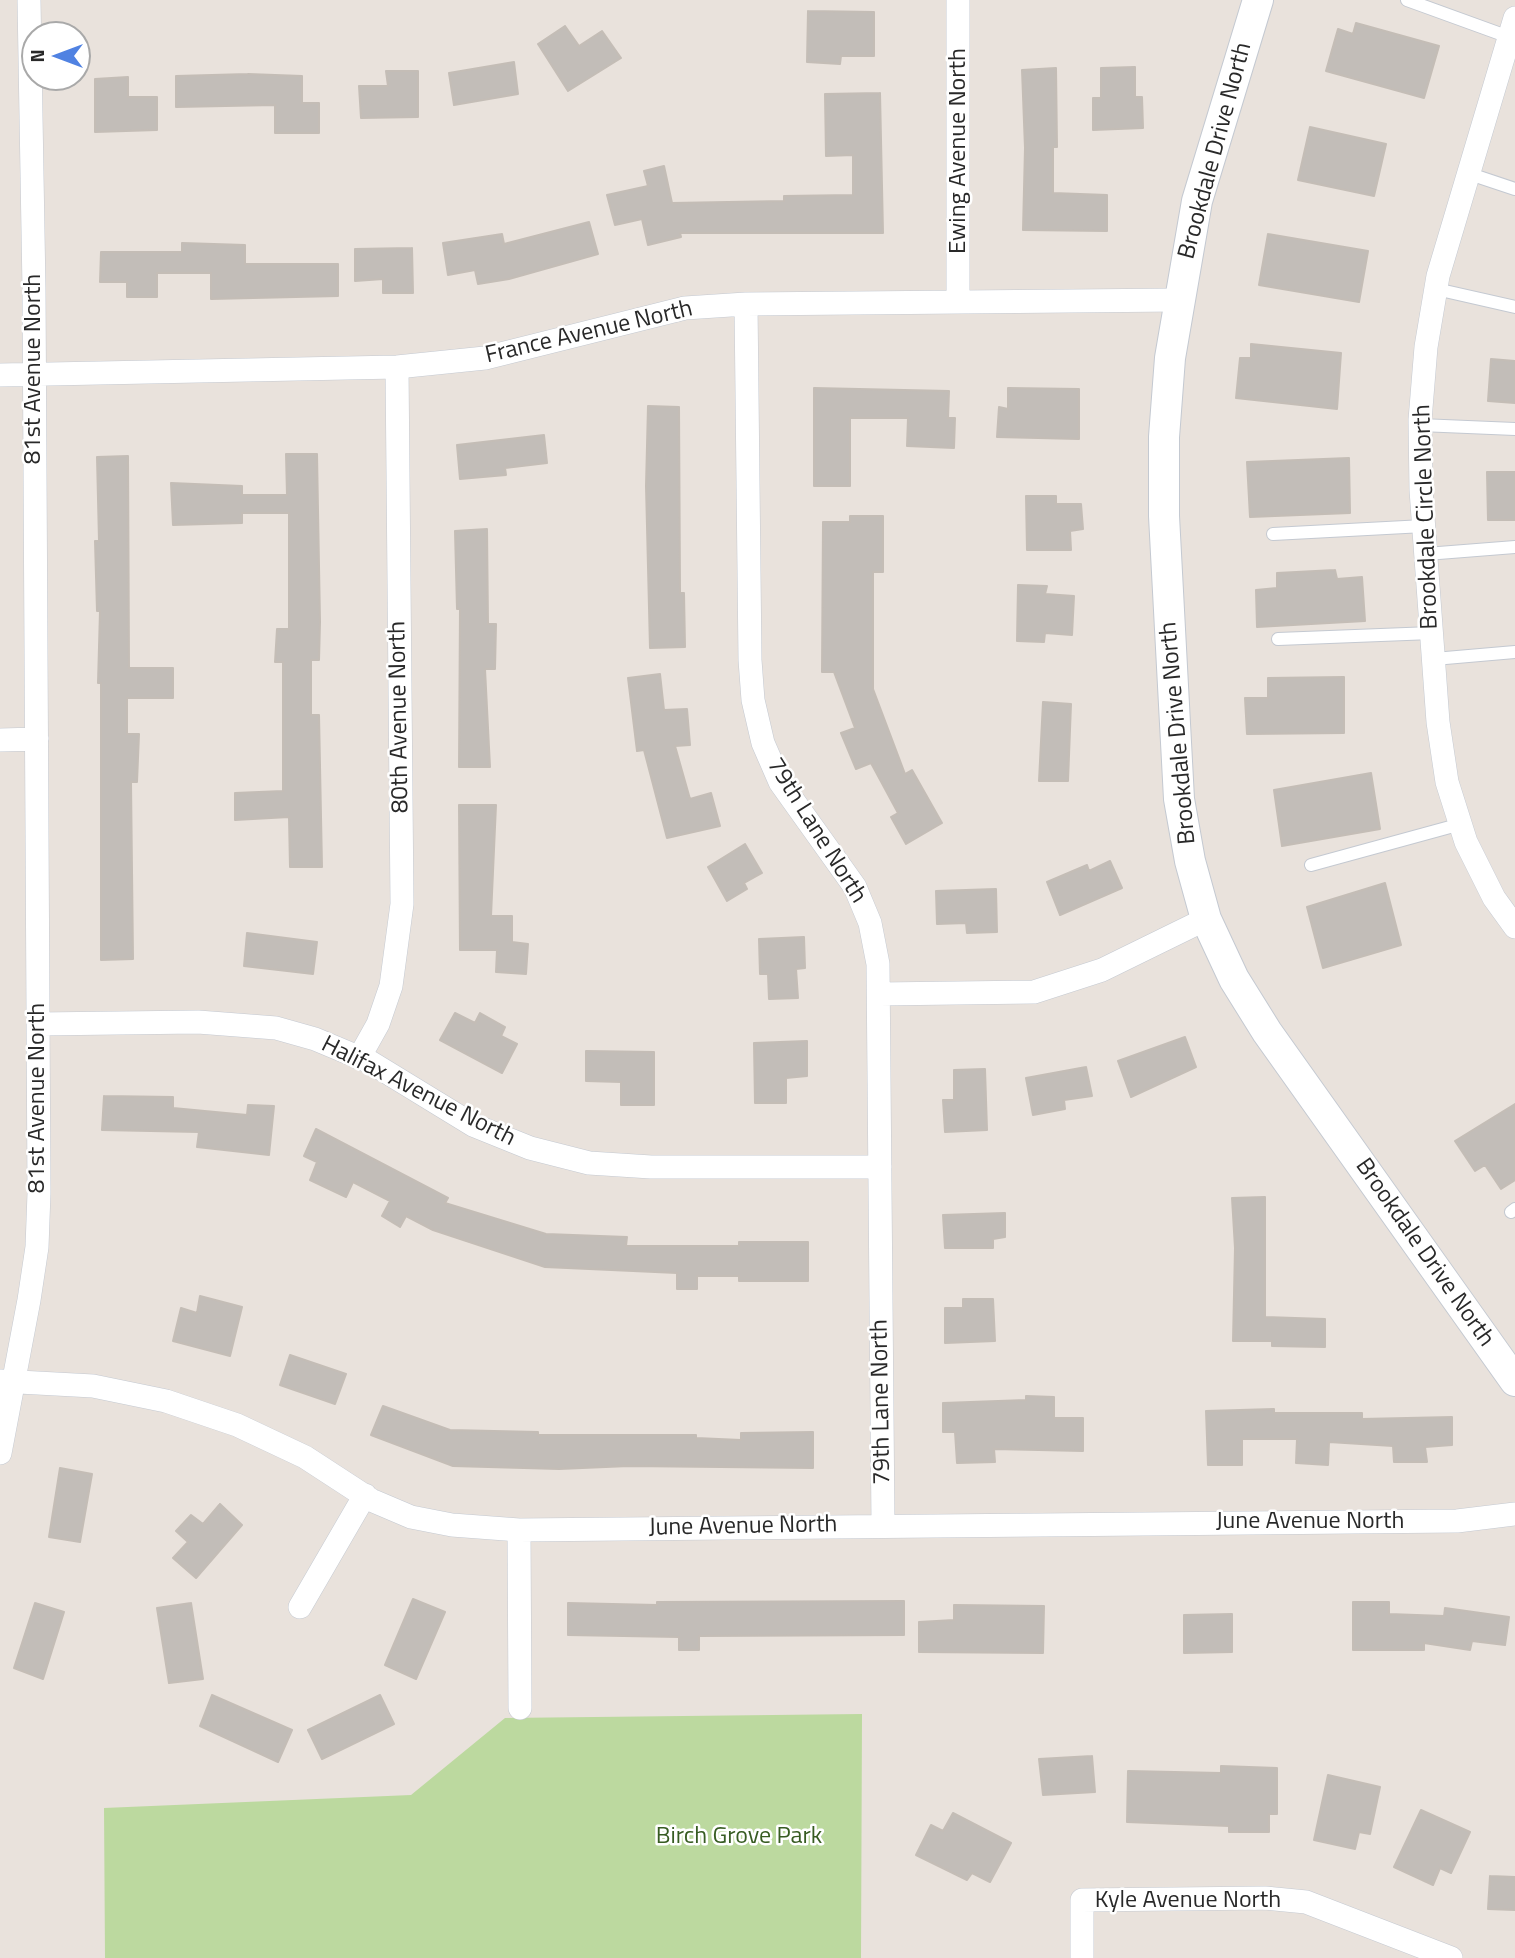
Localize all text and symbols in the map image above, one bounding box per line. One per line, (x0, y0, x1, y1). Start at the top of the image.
north arrow (21, 21, 91, 91)
street label: Brookdale Drive North (1173, 39, 1259, 263)
street label: Ewing Avenue North (945, 48, 973, 254)
text: N (22, 49, 51, 63)
street label: 81st Avenue North (20, 274, 48, 464)
street label: France Avenue North (483, 295, 695, 371)
street label: Brookdale Circle North (1409, 404, 1445, 630)
street label: 80th Avenue North (384, 621, 416, 813)
street label: Brookdale Drive North (1155, 621, 1203, 845)
street label: 79th Lane North (760, 753, 872, 909)
street label: 81st Avenue North (24, 1003, 52, 1193)
street label: Halifax Avenue North (316, 1031, 520, 1153)
street label: Brookdale Drive North (1348, 1153, 1500, 1353)
street label: 79th Lane North (866, 1319, 898, 1485)
street label: June Avenue North (1216, 1508, 1404, 1536)
street label: June Avenue North (648, 1511, 838, 1543)
park label: Birch Grove Park (656, 1823, 822, 1851)
street label: Kyle Avenue North (1095, 1887, 1281, 1915)

